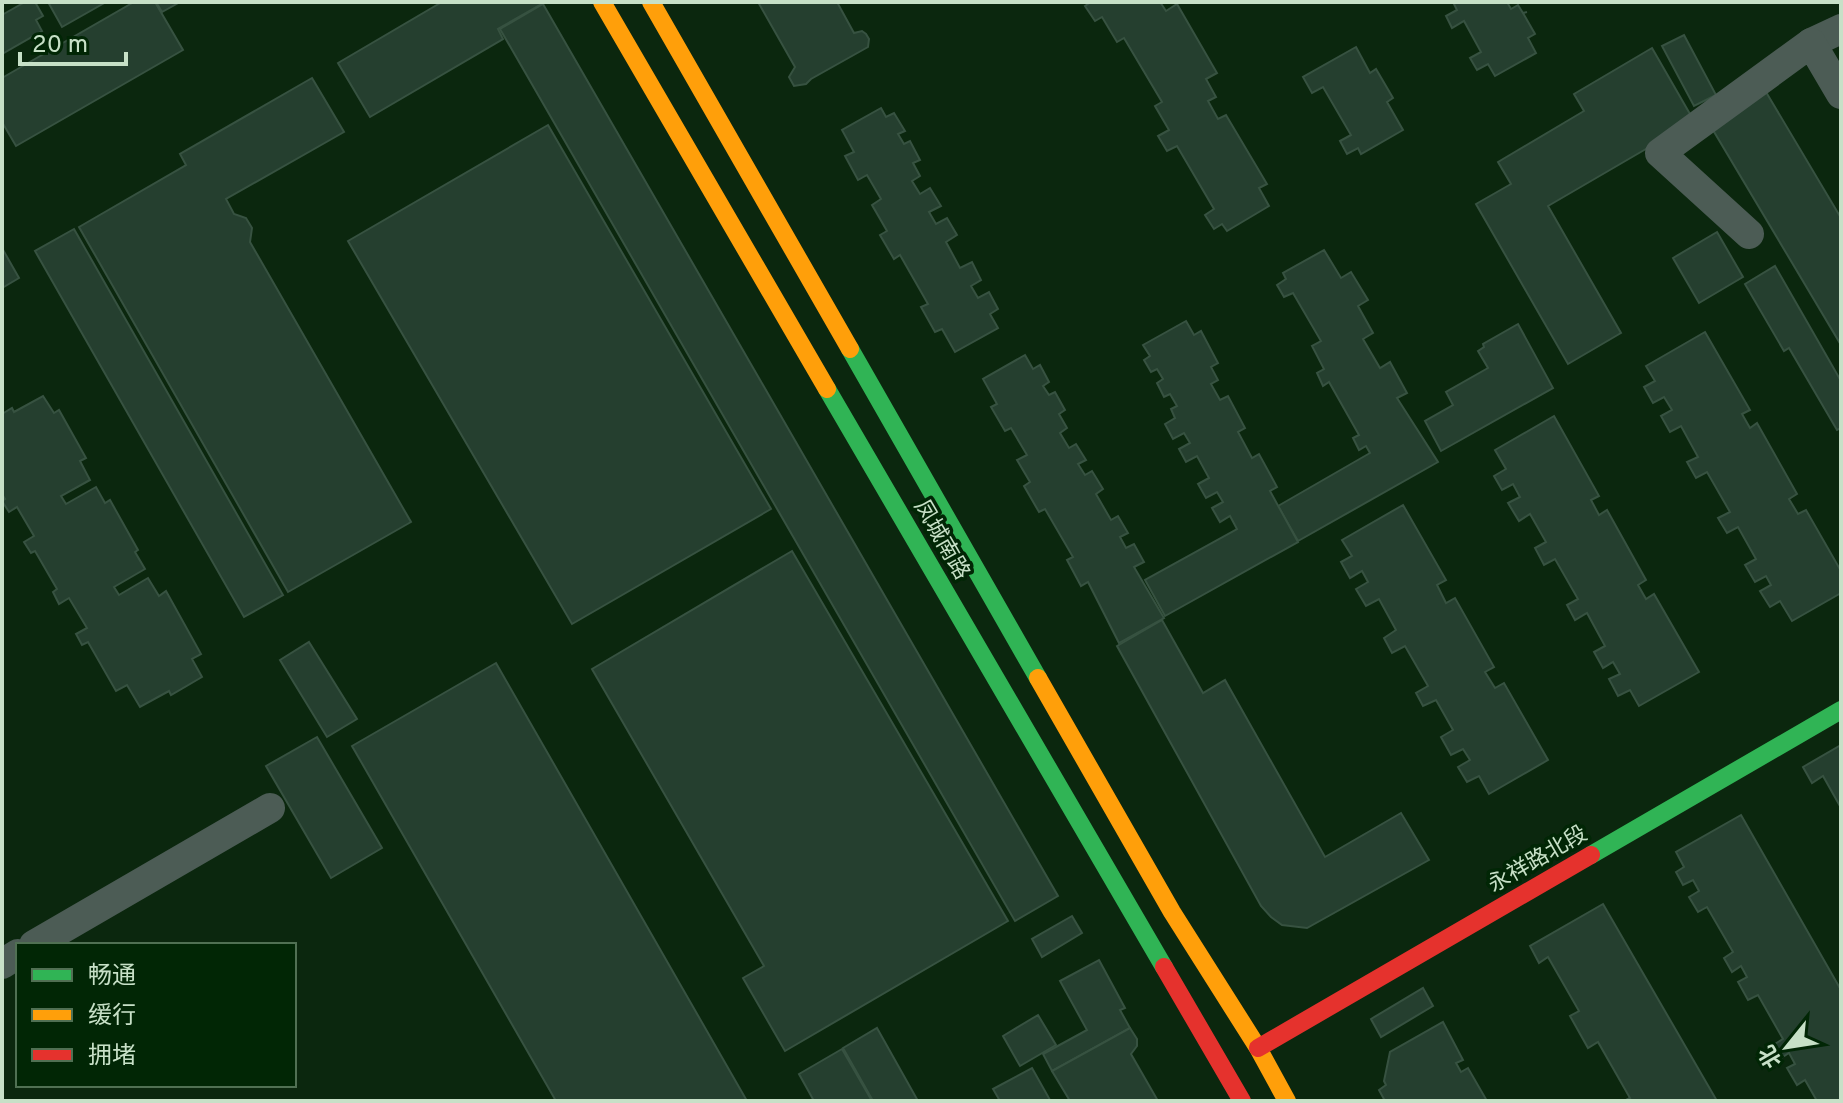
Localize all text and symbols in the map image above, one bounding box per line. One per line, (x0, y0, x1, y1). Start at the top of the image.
scale bar (20, 16, 126, 66)
text: 20 m (32, 31, 88, 61)
street label: 凤城南路 (907, 495, 975, 585)
street label: 永祥路北段 (1484, 821, 1593, 899)
legend (16, 943, 296, 1087)
text: 畅通 (88, 962, 136, 992)
text: 缓行 (88, 1002, 136, 1032)
north arrow (1747, 1007, 1827, 1087)
text: 北 (1755, 1039, 1789, 1072)
text: 拥堵 (88, 1042, 136, 1072)

